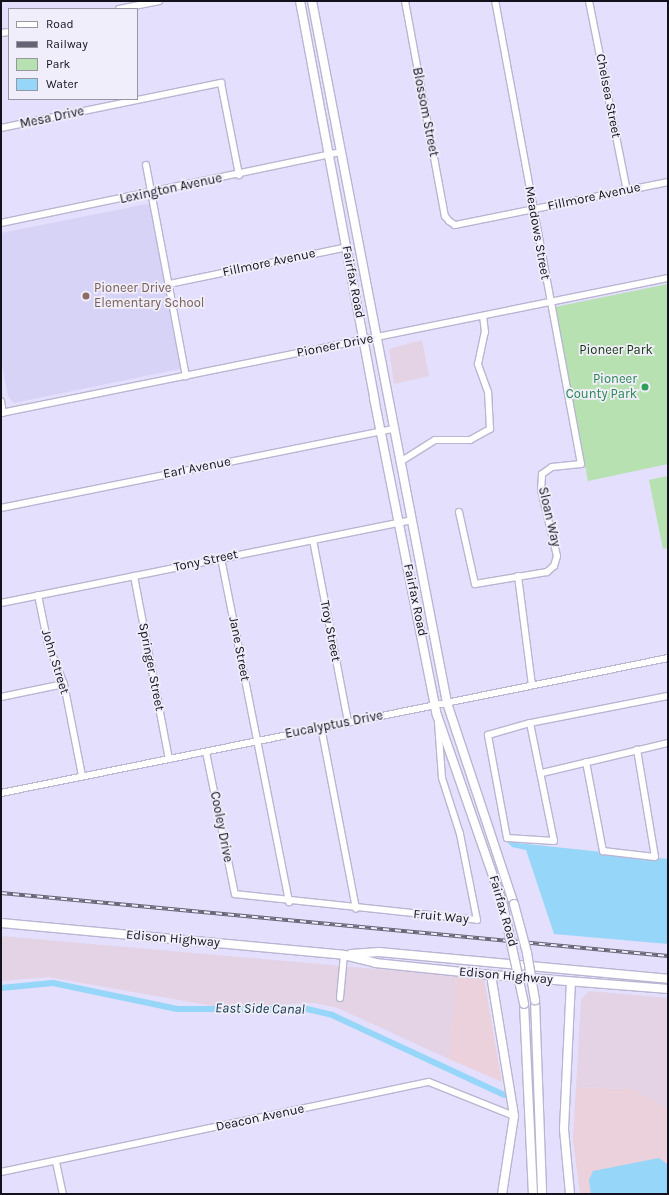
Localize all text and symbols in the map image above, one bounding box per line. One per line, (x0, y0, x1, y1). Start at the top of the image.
legend (8, 8, 138, 100)
text: Road (46, 17, 74, 31)
text: Railway (46, 37, 88, 51)
street label: Chelsea Street (592, 53, 624, 139)
text: Park (46, 57, 70, 71)
street label: Blossom Street (409, 66, 441, 158)
text: Water (46, 77, 78, 91)
street label: Mesa Drive (19, 104, 85, 132)
street label: Lexington Avenue (118, 171, 224, 207)
street label: Fillmore Avenue (546, 180, 642, 214)
street label: Meadows Street (521, 185, 553, 281)
street label: Fairfax Road (338, 244, 368, 320)
street label: Fillmore Avenue (221, 246, 317, 280)
place label: Pioneer Drive Elementary School (94, 281, 204, 312)
marker: Pioneer Drive Elementary School (81, 291, 91, 301)
street label: Pioneer Drive (295, 331, 375, 361)
park label: Pioneer Park (579, 342, 653, 358)
place label: Pioneer County Park (566, 372, 637, 403)
marker: Pioneer County Park (640, 382, 650, 392)
street label: Earl Avenue (162, 454, 232, 482)
street label: Sloan Way (535, 485, 563, 549)
street label: Tony Street (172, 547, 240, 575)
street label: Fairfax Road (400, 562, 430, 638)
street label: Troy Street (316, 599, 344, 663)
street label: Jane Street (225, 615, 253, 683)
street label: Springer Street (135, 622, 167, 712)
street label: John Street (38, 628, 72, 696)
street label: Eucalyptus Drive (284, 708, 384, 742)
street label: Cooley Drive (206, 790, 236, 864)
street label: Fairfax Road (485, 874, 521, 948)
street label: Fruit Way (413, 907, 469, 927)
street label: Edison Highway (125, 927, 221, 951)
street label: Edison Highway (458, 964, 554, 988)
water label: East Side Canal (215, 1000, 305, 1018)
street label: Deacon Avenue (214, 1101, 306, 1135)

